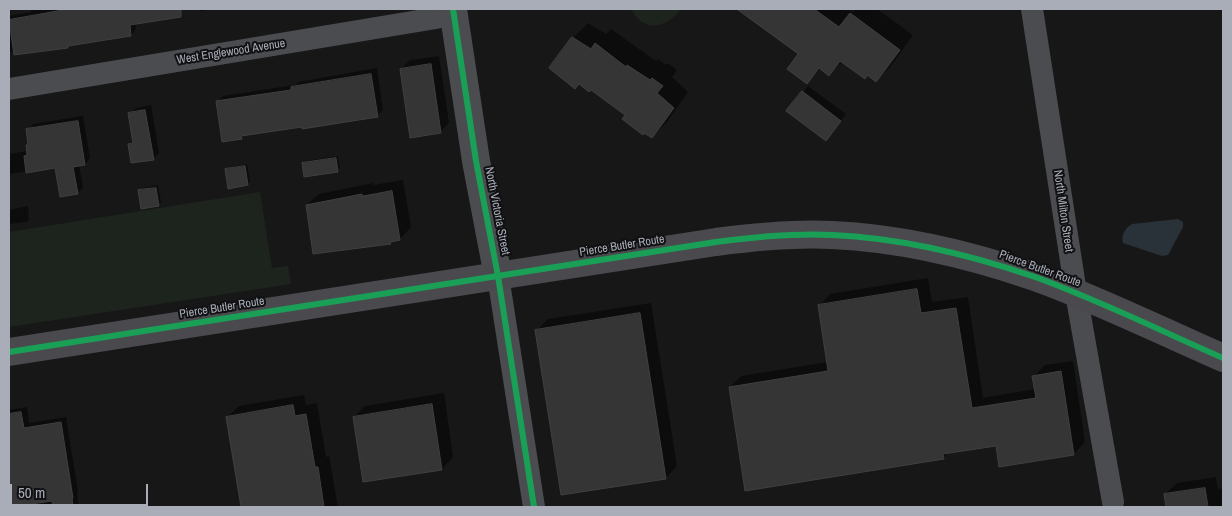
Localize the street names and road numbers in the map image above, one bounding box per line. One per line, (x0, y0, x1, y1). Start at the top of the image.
street label: West Englewood Avenue (176, 36, 286, 68)
street label: North Victoria Street (481, 166, 513, 256)
street label: North Milton Street (1050, 169, 1076, 253)
street label: Pierce Butler Route (578, 232, 666, 260)
street label: Pierce Butler Route (997, 248, 1083, 290)
street label: Pierce Butler Route (178, 294, 266, 322)

